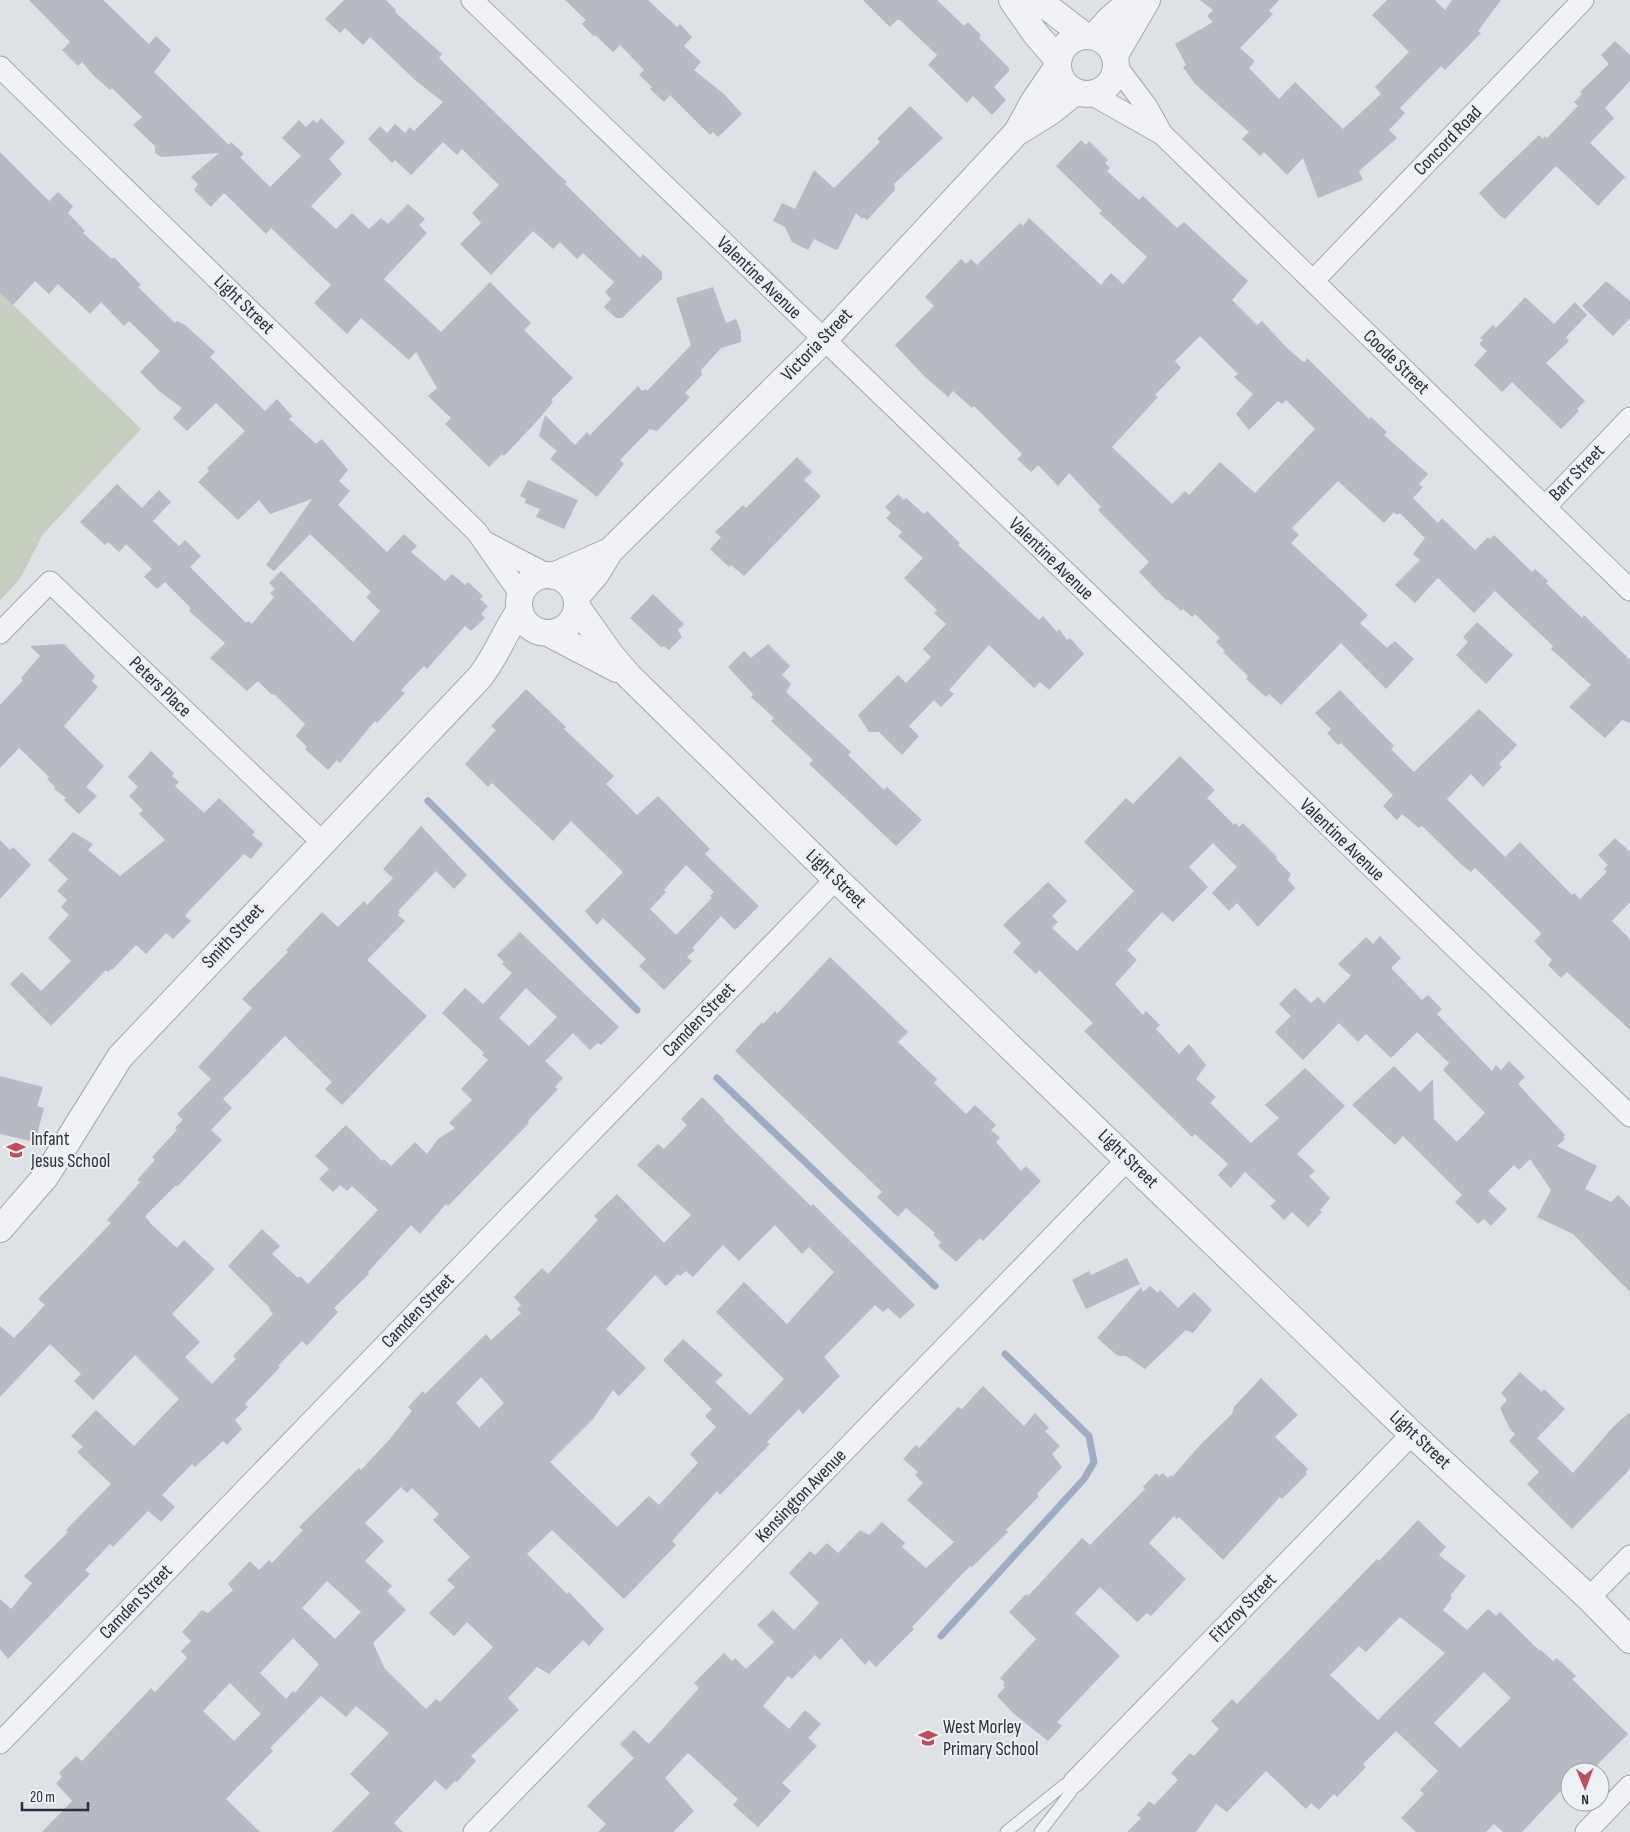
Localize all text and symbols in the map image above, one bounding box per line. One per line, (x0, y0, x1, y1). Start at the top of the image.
street label: Concord Road (1409, 101, 1487, 181)
street label: Valentine Avenue (712, 232, 806, 324)
street label: Light Street (209, 271, 279, 340)
street label: Victoria Street (777, 304, 858, 386)
street label: Coode Street (1358, 325, 1434, 399)
street label: Barr Street (1544, 440, 1610, 506)
street label: Valentine Avenue (1004, 513, 1098, 605)
street label: Peters Place (124, 652, 196, 722)
street label: Valentine Avenue (1295, 794, 1389, 886)
street label: Light Street (801, 845, 871, 914)
street label: Smith Street (197, 898, 269, 973)
street label: Camden Street (658, 978, 740, 1062)
street label: Light Street (1093, 1125, 1163, 1194)
place label: Infant Jesus School (30, 1128, 110, 1173)
school or university icon: Infant Jesus School (5, 1139, 27, 1161)
street label: Camden Street (377, 1269, 459, 1353)
street label: Light Street (1385, 1406, 1456, 1474)
street label: Kensington Avenue (751, 1444, 851, 1548)
street label: Camden Street (95, 1560, 177, 1644)
street label: Fitzroy Street (1204, 1569, 1282, 1647)
place label: West Morley Primary School (943, 1716, 1039, 1761)
school or university icon: West Morley Primary School (917, 1727, 939, 1749)
north arrow (1560, 1762, 1610, 1812)
scale bar (22, 1780, 89, 1812)
text: 20 m (30, 1788, 55, 1807)
text: N (1581, 1791, 1589, 1808)

